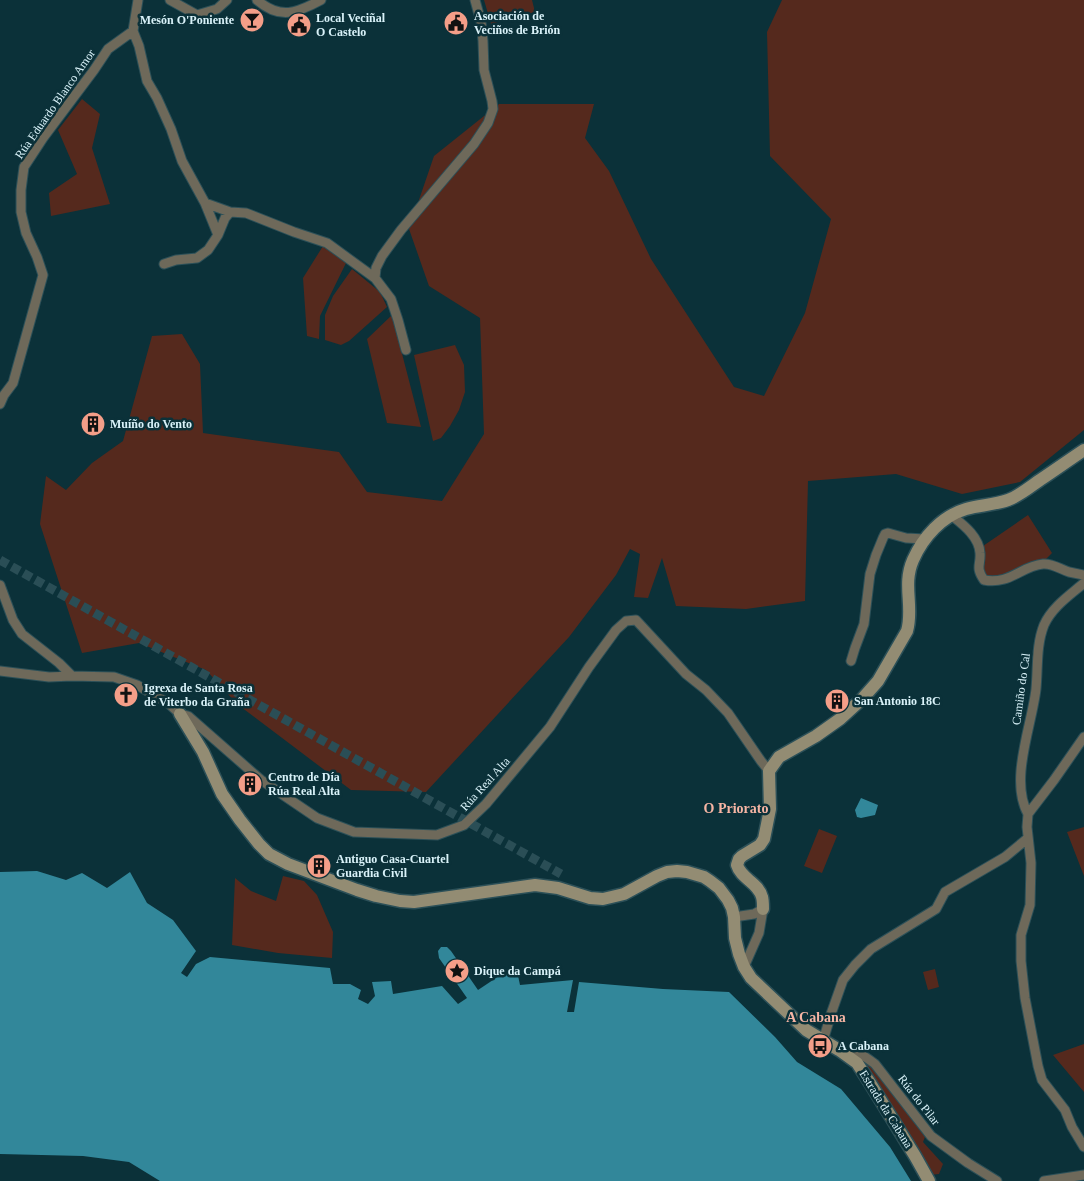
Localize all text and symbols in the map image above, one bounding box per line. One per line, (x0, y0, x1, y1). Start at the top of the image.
bar icon: Mesón O'Poniente (239, 7, 265, 33)
place label: Asociación de Veciños de Brión (474, 9, 561, 37)
public building icon: Asociación de Veciños de Brión (443, 10, 469, 36)
place label: Local Veciñal O Castelo (316, 11, 386, 39)
public building icon: Local Veciñal O Castelo (286, 12, 312, 38)
place label: Mesón O'Poniente (140, 13, 235, 27)
street label: Rúa Eduardo Blanco Amor (12, 47, 98, 161)
building icon: Muíño do Vento (80, 411, 106, 437)
place label: Muíño do Vento (110, 417, 192, 431)
street label: Camiño do Cal (1009, 651, 1033, 726)
place label: Igrexa de Santa Rosa de Viterbo da Graña (144, 681, 253, 709)
church icon: Igrexa de Santa Rosa de Viterbo da Graña (113, 682, 139, 708)
building icon: San Antonio 18C (824, 688, 850, 714)
place label: San Antonio 18C (854, 694, 941, 708)
street label: Rúa Real Alta (457, 754, 513, 814)
place label: Centro de Día Rúa Real Alta (268, 770, 340, 798)
building icon: Centro de Día Rúa Real Alta (237, 771, 263, 797)
district label: O Priorato (704, 801, 768, 816)
place label: Antiguo Casa-Cuartel Guardia Civil (336, 852, 450, 880)
building icon: Antiguo Casa-Cuartel Guardia Civil (306, 853, 332, 879)
place icon: Dique da Campá (444, 958, 470, 984)
place label: Dique da Campá (474, 964, 561, 978)
district label: A Cabana (786, 1010, 846, 1025)
bus stop icon: A Cabana (807, 1033, 833, 1059)
place label: A Cabana (838, 1039, 889, 1053)
street label: Estrada da Cabana (856, 1067, 916, 1151)
street label: Rúa do Pilar (895, 1072, 943, 1128)

